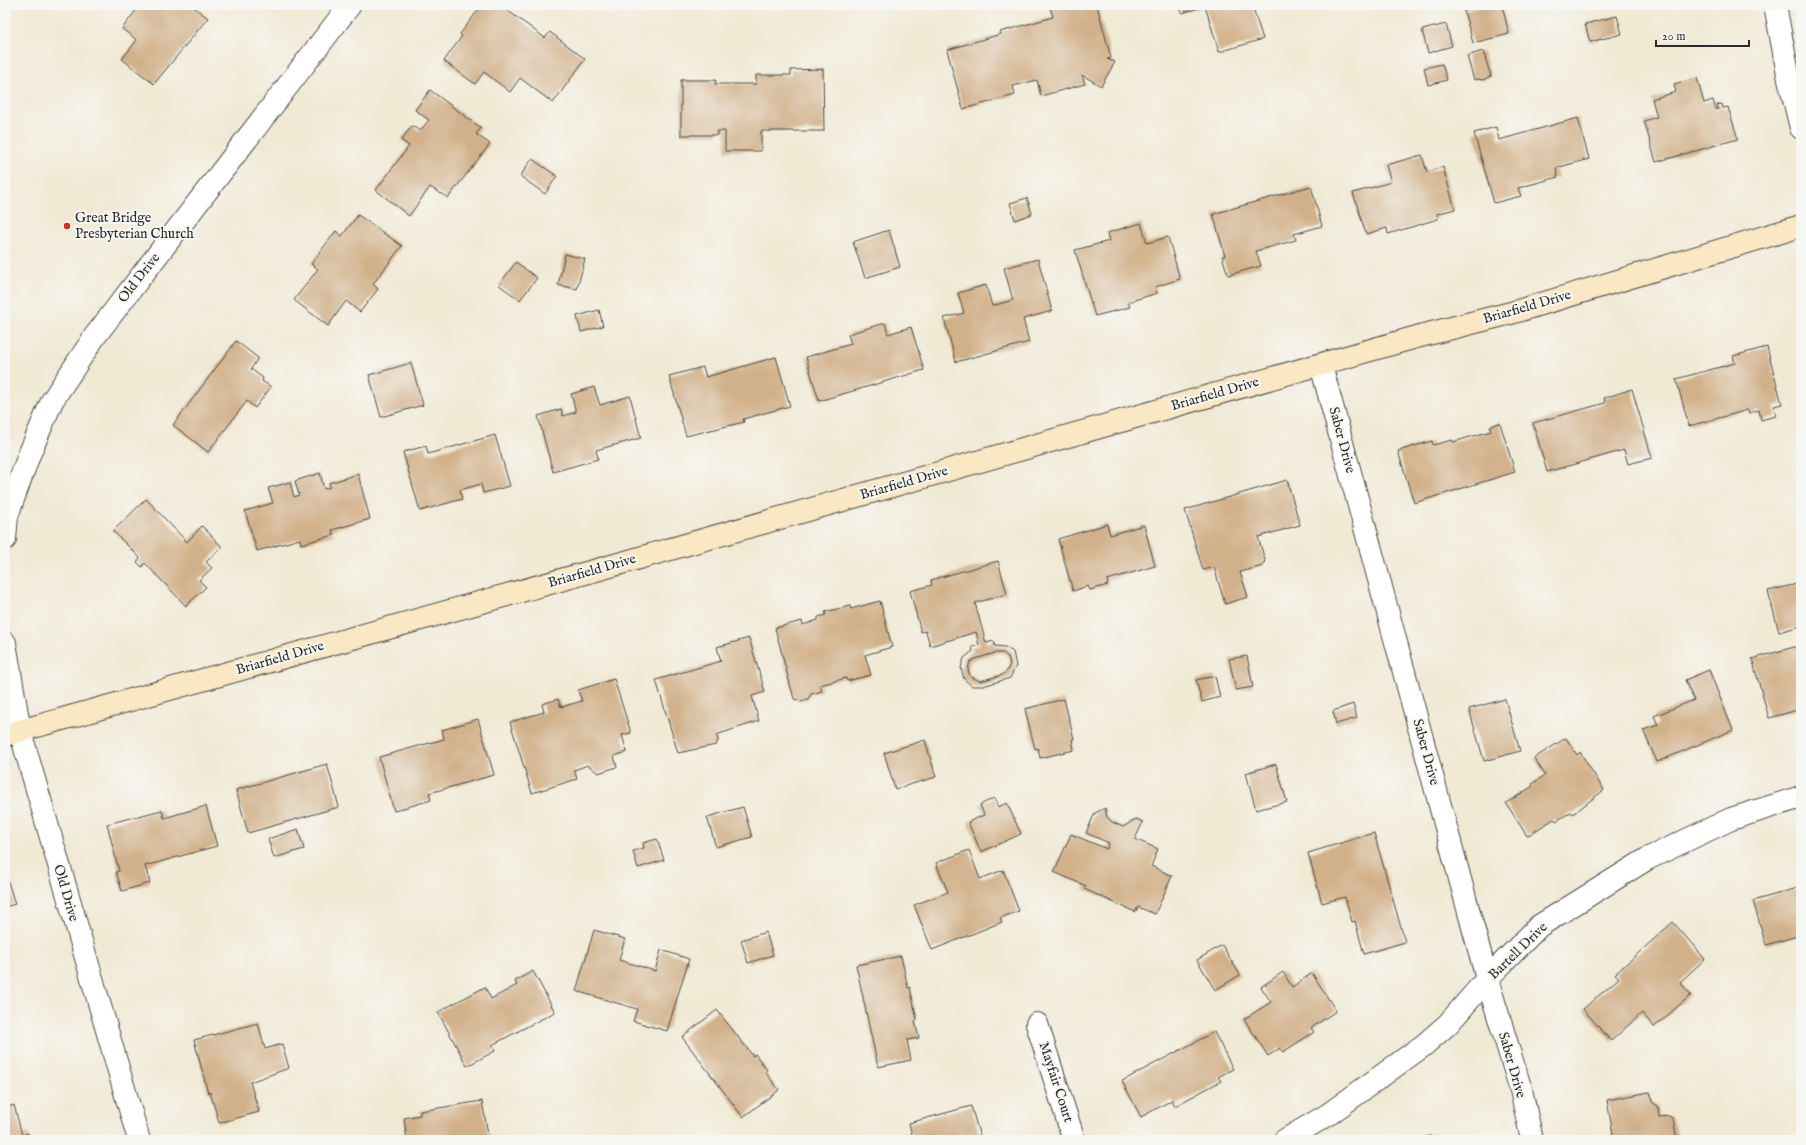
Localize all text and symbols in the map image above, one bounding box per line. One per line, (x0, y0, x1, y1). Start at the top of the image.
scale bar (1656, 22, 1749, 48)
text: 20 m (1662, 29, 1685, 44)
place label: Great Bridge Presbyterian Church (75, 209, 194, 243)
marker: Great Bridge Presbyterian Church (62, 221, 72, 231)
street label: Old Drive (114, 249, 164, 307)
street label: Briarfield Drive (1481, 286, 1574, 328)
street label: Briarfield Drive (1169, 373, 1262, 415)
street label: Saber Drive (1325, 405, 1360, 476)
street label: Briarfield Drive (858, 462, 951, 504)
street label: Briarfield Drive (546, 550, 639, 592)
street label: Briarfield Drive (234, 637, 327, 679)
street label: Saber Drive (1409, 717, 1444, 788)
street label: Old Drive (49, 862, 83, 924)
street label: Bartell Drive (1485, 918, 1552, 984)
street label: Saber Drive (1494, 1030, 1530, 1101)
street label: Mayfair Court (1035, 1039, 1078, 1125)

